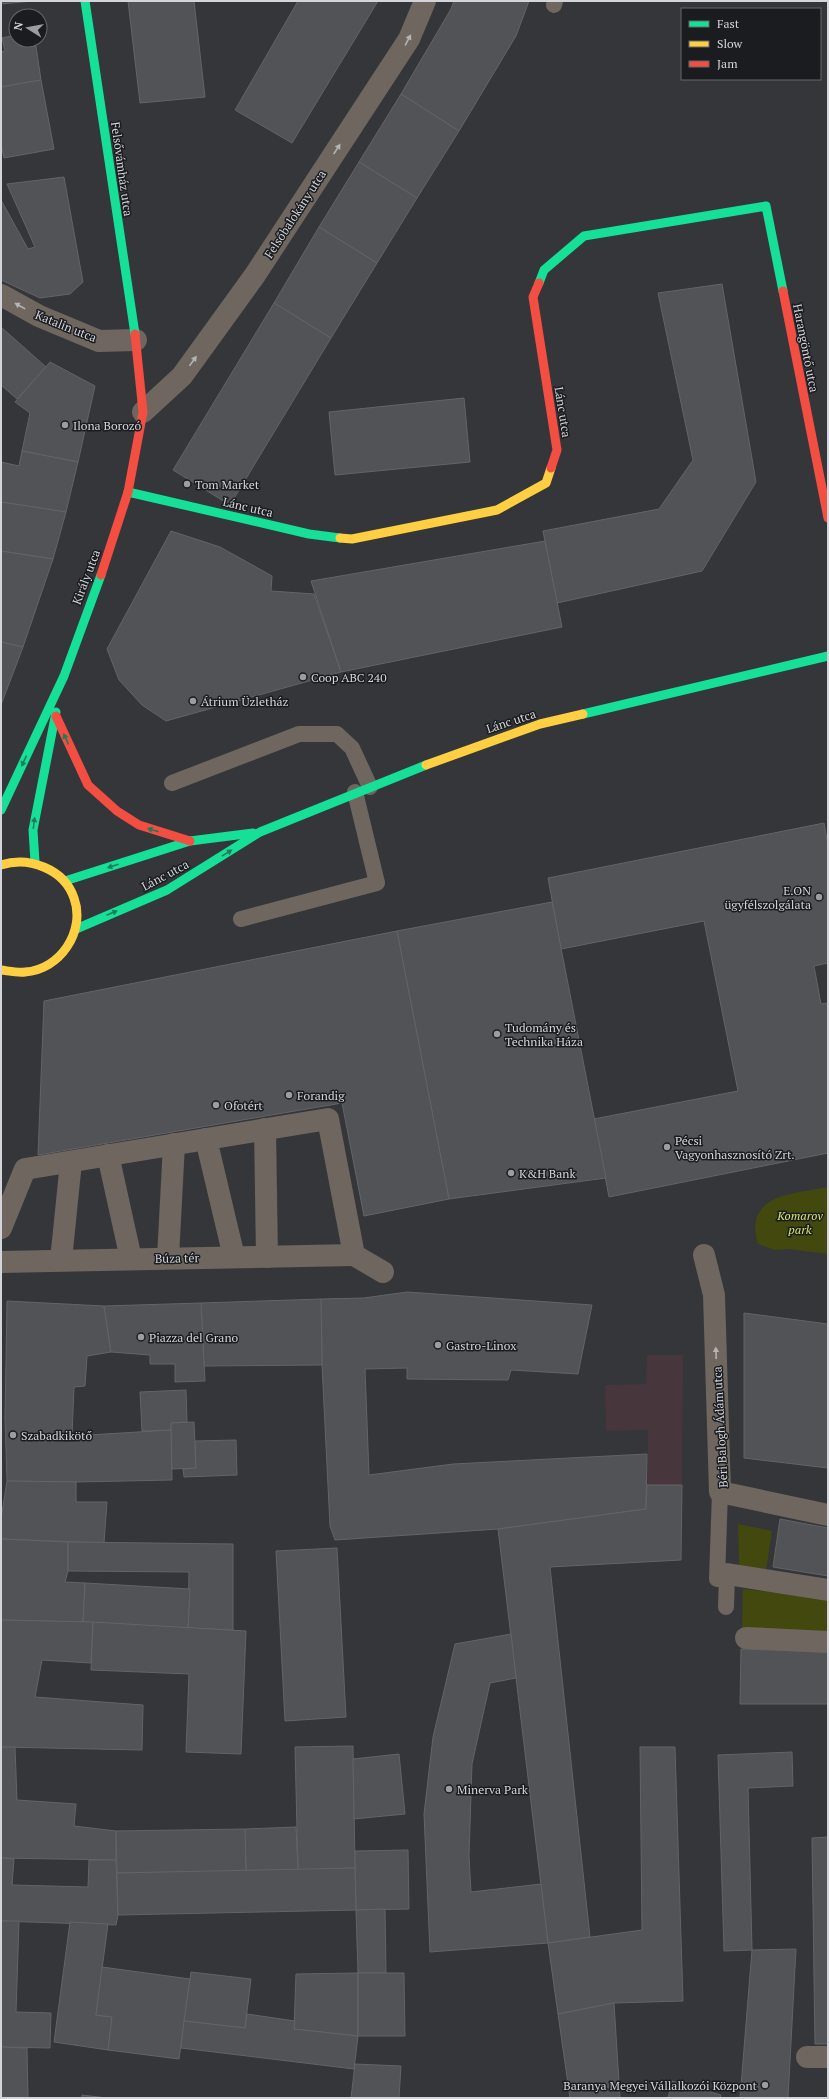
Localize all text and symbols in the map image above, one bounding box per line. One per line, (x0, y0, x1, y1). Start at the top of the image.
north arrow (8, 8, 48, 48)
legend (681, 8, 821, 80)
text: Fast (717, 16, 740, 31)
text: N (11, 20, 26, 32)
one-way arrow (405, 34, 412, 46)
text: Slow (717, 36, 743, 51)
text: Jam (717, 56, 738, 71)
street label: Felsővámház utca (108, 121, 136, 217)
one-way arrow (334, 143, 341, 155)
street label: Felsőbalokány utca (261, 167, 329, 261)
one-way arrow (15, 302, 26, 309)
street label: Harangöntő utca (790, 303, 822, 393)
street label: Katalin utca (33, 307, 99, 345)
one-way arrow (189, 355, 198, 366)
street label: Lánc utca (552, 386, 574, 438)
place label: Ilona Borozó (73, 418, 141, 433)
marker: Ilona Borozó (60, 420, 70, 430)
place label: Tom Market (195, 477, 260, 492)
marker: Tom Market (182, 479, 192, 489)
street label: Lánc utca (221, 494, 275, 520)
street label: Király utca (69, 547, 103, 607)
place label: Coop ABC 240 (311, 670, 387, 685)
marker: Coop ABC 240 (298, 672, 308, 682)
place label: Átrium Üzletház (201, 694, 289, 709)
marker: Átrium Üzletház (188, 696, 198, 706)
street label: Lánc utca (484, 706, 538, 736)
one-way arrow (63, 734, 69, 745)
one-way arrow (20, 756, 26, 768)
one-way arrow (31, 817, 37, 829)
one-way arrow (146, 827, 158, 833)
one-way arrow (221, 849, 233, 856)
street label: Lánc utca (139, 856, 191, 894)
one-way arrow (106, 863, 118, 869)
place label: E.ON ügyfélszolgálata (724, 883, 811, 912)
marker: E.ON ügyfélszolgálata (814, 892, 824, 902)
one-way arrow (107, 910, 118, 916)
place label: Tudomány és Technika Háza (505, 1020, 583, 1049)
marker: Tudomány és Technika Háza (492, 1029, 502, 1039)
place label: Forandig (297, 1088, 345, 1103)
marker: Forandig (284, 1090, 294, 1100)
place label: Ofotért (224, 1098, 263, 1113)
marker: Ofotért (211, 1100, 221, 1110)
place label: Pécsi Vagyonhasznosító Zrt. (675, 1133, 795, 1162)
marker: Pécsi Vagyonhasznosító Zrt. (662, 1142, 672, 1152)
place label: K&H Bank (519, 1166, 576, 1181)
marker: K&H Bank (506, 1168, 516, 1178)
park label: Komarov park (776, 1208, 823, 1237)
street label: Búza tér (155, 1250, 200, 1266)
place label: Piazza del Grano (149, 1330, 239, 1345)
marker: Piazza del Grano (136, 1332, 146, 1342)
place label: Gastro-Linox (446, 1338, 517, 1353)
marker: Gastro-Linox (433, 1340, 443, 1350)
one-way arrow (713, 1347, 720, 1359)
street label: Béri Balogh Ádám utca (709, 1366, 731, 1488)
place label: Szabadkikötő (21, 1428, 92, 1443)
marker: Szabadkikötő (8, 1430, 18, 1440)
place label: Minerva Park (457, 1782, 529, 1797)
marker: Minerva Park (444, 1784, 454, 1794)
place label: Baranya Megyei Vállalkozói Központ (563, 2078, 758, 2093)
marker: Baranya Megyei Vállalkozói Központ (760, 2080, 770, 2090)

